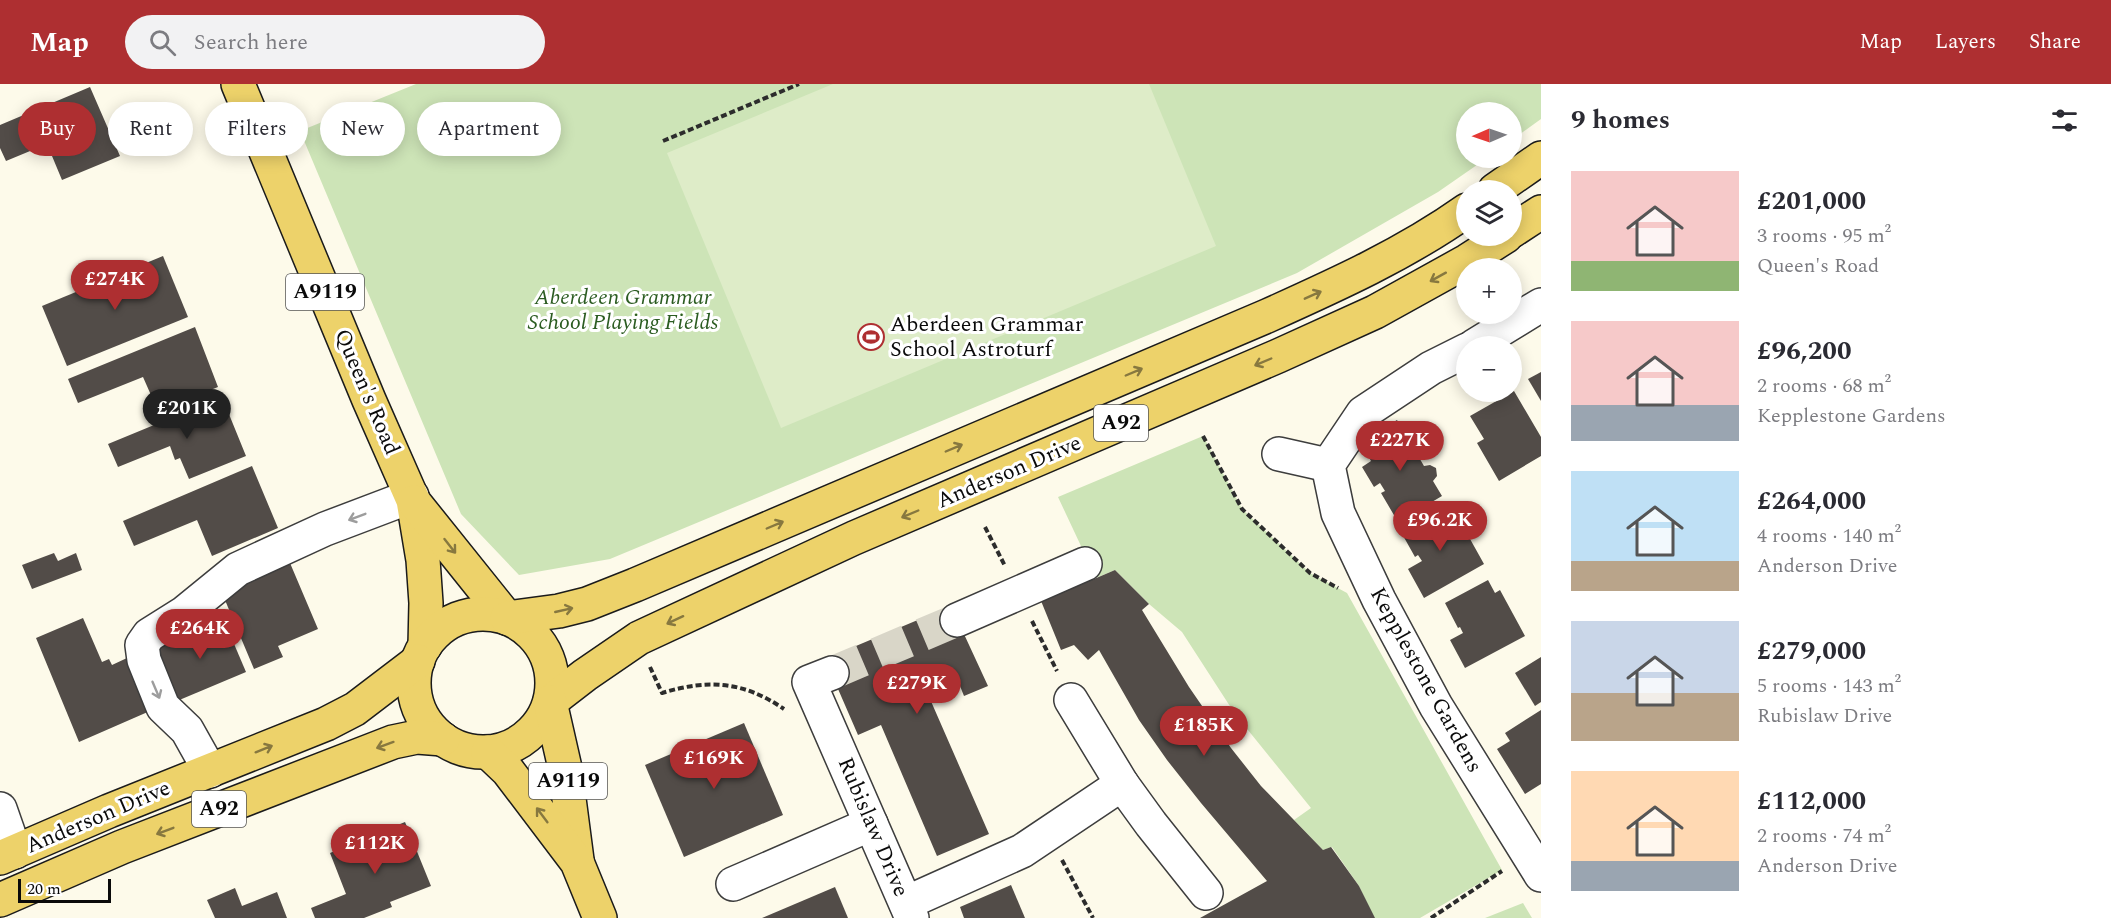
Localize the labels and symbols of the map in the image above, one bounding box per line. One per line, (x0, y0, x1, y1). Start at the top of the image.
north arrow (1456, 102, 1522, 168)
pin: £274K (73, 260, 157, 311)
one-way arrow (1430, 271, 1447, 283)
road number: A9119 (286, 274, 364, 310)
park label: Aberdeen Grammar School Playing Fields (528, 281, 718, 339)
one-way arrow (1303, 289, 1321, 301)
place label: Aberdeen Grammar School Astroturf (890, 308, 1084, 366)
sports icon: Aberdeen Grammar School Astroturf (856, 322, 886, 352)
street label: Queen's Road (326, 324, 408, 460)
one-way arrow (1254, 358, 1272, 369)
one-way arrow (1124, 366, 1142, 378)
pin: £201K (145, 389, 229, 440)
road number: A92 (1094, 405, 1148, 441)
pin: £227K (1358, 421, 1442, 472)
street label: Anderson Drive (931, 427, 1087, 517)
one-way arrow (945, 442, 963, 454)
pin: £96.2K (1391, 501, 1489, 552)
one-way arrow (901, 509, 920, 520)
one-way arrow (348, 512, 367, 523)
one-way arrow (765, 519, 783, 530)
one-way arrow (443, 538, 456, 554)
street label: Kepplestone Gardens (1361, 581, 1491, 779)
one-way arrow (555, 603, 574, 615)
pin: £264K (158, 609, 242, 660)
one-way arrow (667, 615, 685, 627)
pin: £279K (875, 664, 959, 715)
one-way arrow (151, 680, 162, 698)
pin: £185K (1162, 706, 1246, 757)
pin: £169K (672, 739, 756, 790)
one-way arrow (377, 740, 395, 751)
one-way arrow (255, 743, 273, 754)
street label: Rubislaw Drive (829, 752, 917, 902)
road number: A9119 (529, 763, 607, 799)
street label: Anderson Drive (20, 772, 176, 862)
road number: A92 (192, 791, 246, 827)
one-way arrow (536, 807, 549, 823)
pin: £112K (333, 824, 417, 875)
one-way arrow (156, 826, 174, 837)
scale bar (18, 876, 111, 904)

